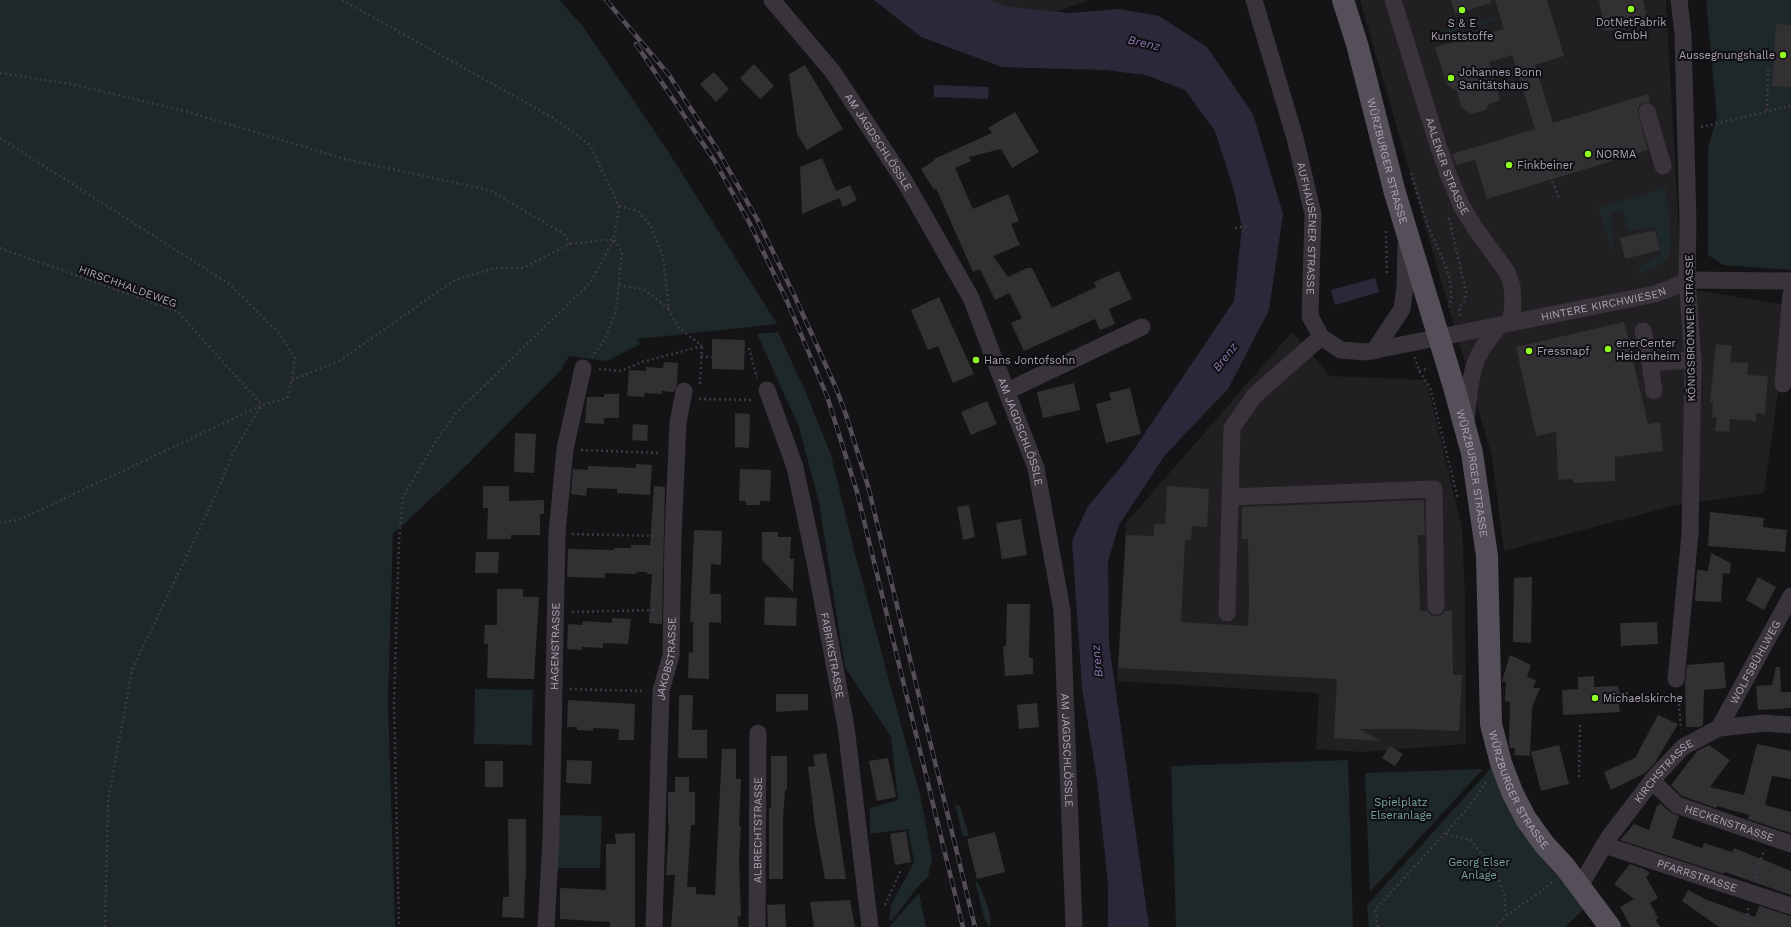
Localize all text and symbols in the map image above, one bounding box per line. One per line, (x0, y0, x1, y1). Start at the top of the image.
marker: DotNetFabrik GmbH (1626, 4, 1636, 14)
marker: S & E Kunststoffe (1457, 5, 1467, 15)
place label: DotNetFabrik GmbH (1596, 16, 1666, 42)
place label: S & E Kunststoffe (1431, 17, 1493, 43)
water label: Brenz (1127, 33, 1162, 54)
place label: Aussegnungshalle (1679, 49, 1775, 62)
marker: Aussegnungshalle (1778, 50, 1788, 60)
place label: Johannes Bonn Sanitätshaus (1459, 66, 1542, 92)
marker: Johannes Bonn Sanitätshaus (1446, 73, 1456, 83)
street label: AM JAGDSCHLÖSSLE (842, 91, 915, 193)
street label: WÜRZBURGER STRASSE (1364, 97, 1410, 226)
street label: AALENER STRASSE (1423, 116, 1472, 218)
place label: NORMA (1596, 148, 1636, 161)
marker: NORMA (1583, 149, 1593, 159)
place label: Finkbeiner (1517, 159, 1574, 172)
marker: Finkbeiner (1504, 160, 1514, 170)
street label: AUFHAUSENER STRASSE (1294, 161, 1319, 295)
street label: KÖNIGSBRONNER STRASSE (1682, 254, 1698, 402)
street label: HIRSCHHALDEWEG (77, 263, 179, 310)
street label: HINTERE KIRCHWIESEN (1540, 284, 1668, 324)
place label: enerCenter Heidenheim (1616, 337, 1680, 363)
water label: Brenz (1209, 339, 1241, 374)
marker: enerCenter Heidenheim (1603, 344, 1613, 354)
place label: Fressnapf (1537, 345, 1590, 358)
marker: Fressnapf (1524, 346, 1534, 356)
place label: Hans Jontofsohn (984, 354, 1075, 367)
marker: Hans Jontofsohn (971, 355, 981, 365)
street label: AM JAGDSCHLÖSSLE (995, 376, 1045, 487)
street label: WÜRZBURGER STRASSE (1453, 408, 1490, 538)
street label: HAGENSTRASSE (548, 602, 563, 690)
street label: FABRIKSTRASSE (818, 611, 846, 699)
street label: JAKOBSTRASSE (654, 617, 679, 701)
street label: WOLFSBÜHLWEG (1727, 618, 1783, 707)
water label: Brenz (1088, 643, 1106, 678)
place label: Michaelskirche (1603, 692, 1683, 705)
street label: AM JAGDSCHLÖSSLE (1058, 693, 1075, 808)
marker: Michaelskirche (1590, 693, 1600, 703)
street label: WÜRZBURGER STRASSE (1486, 729, 1551, 852)
street label: KIRCHSTRASSE (1632, 737, 1696, 806)
street label: ALBRECHTSTRASSE (751, 777, 765, 883)
park label: Spielplatz Elseranlage (1370, 796, 1432, 822)
street label: HECKENSTRASSE (1683, 802, 1776, 845)
park label: Georg Elser Anlage (1448, 856, 1510, 882)
street label: PFARRSTRASSE (1655, 857, 1739, 895)

